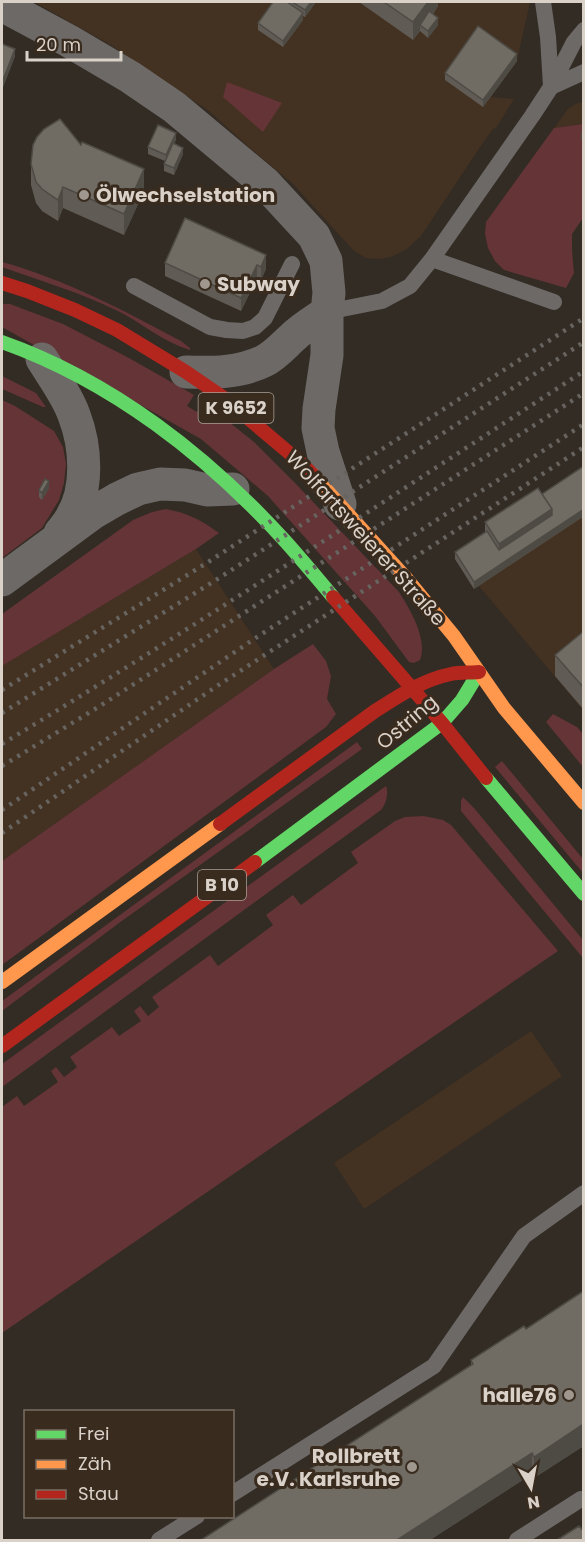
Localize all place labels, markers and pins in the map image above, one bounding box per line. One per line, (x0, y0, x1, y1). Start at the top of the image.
place label: Ölwechselstation (96, 181, 275, 209)
marker: Ölwechselstation (77, 188, 91, 202)
place label: Subway (217, 270, 300, 298)
marker: Subway (198, 277, 212, 291)
place label: halle76 (482, 1381, 557, 1409)
marker: halle76 (562, 1388, 576, 1402)
place label: Rollbrett e.V. Karlsruhe (257, 1442, 400, 1493)
marker: Rollbrett e.V. Karlsruhe (405, 1460, 419, 1474)

